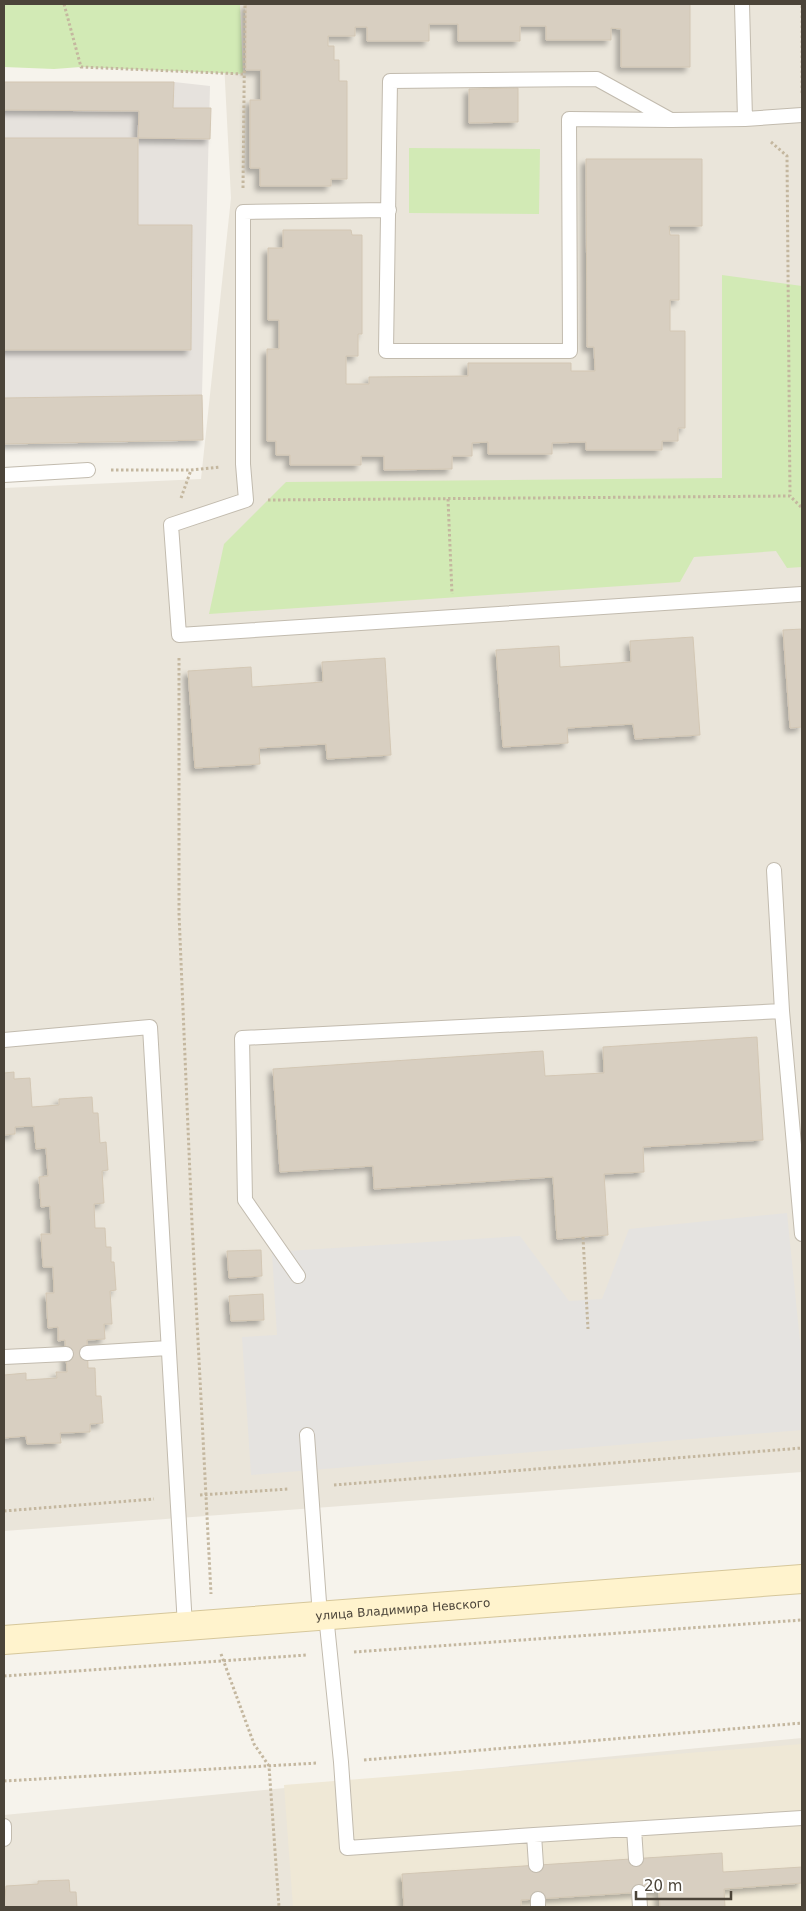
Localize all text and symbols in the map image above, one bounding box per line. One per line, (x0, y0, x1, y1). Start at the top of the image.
street label: улица Владимира Невского (315, 1596, 491, 1623)
scale bar (636, 1868, 731, 1900)
text: 20 m (644, 1877, 682, 1895)

